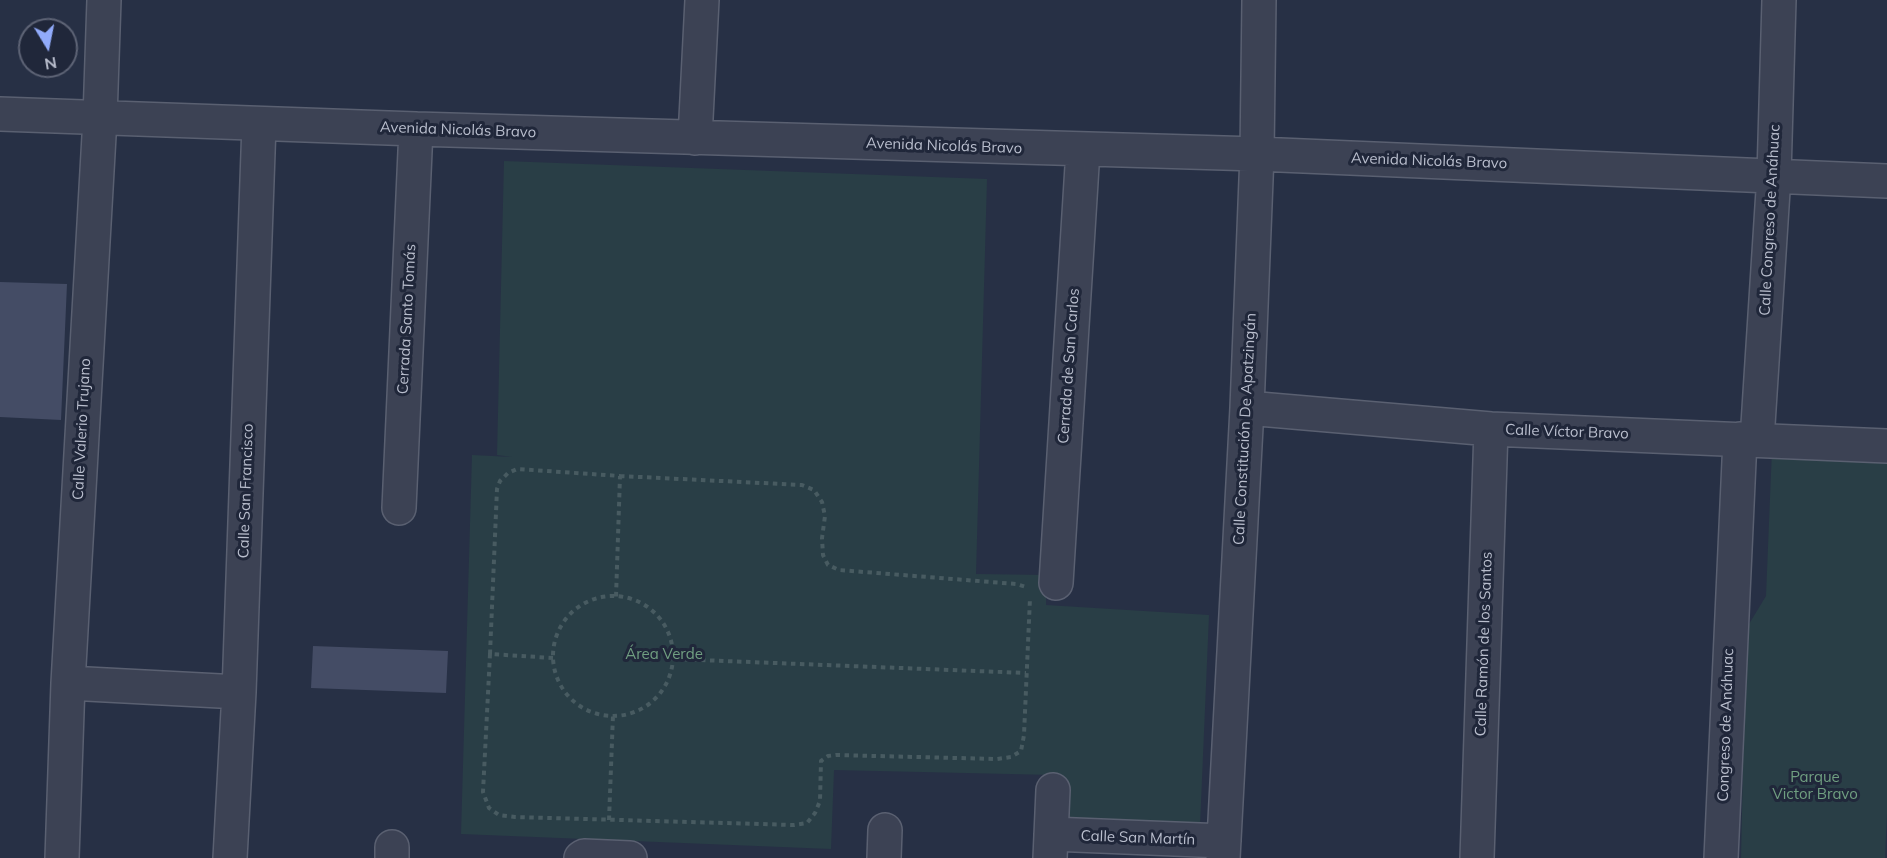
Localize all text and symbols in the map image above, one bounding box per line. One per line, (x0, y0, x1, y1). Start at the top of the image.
north arrow (18, 18, 78, 78)
text: N (43, 53, 58, 75)
street label: Avenida Nicolás Bravo (380, 118, 536, 142)
street label: Calle Congreso de Anáhuac (1756, 124, 1784, 316)
street label: Avenida Nicolás Bravo (866, 134, 1022, 158)
street label: Avenida Nicolás Bravo (1351, 149, 1507, 173)
street label: Cerrada Santo Tomás (394, 243, 420, 395)
street label: Cerrada de San Carlos (1055, 288, 1083, 444)
street label: Calle Constitución De Apatzingán (1230, 313, 1260, 545)
street label: Calle Valerio Trujano (69, 358, 95, 500)
street label: Calle Víctor Bravo (1505, 421, 1629, 443)
street label: Calle San Francisco (235, 423, 257, 559)
street label: Calle Ramón de los Santos (1472, 551, 1496, 737)
park label: Área Verde (625, 645, 703, 663)
street label: Congreso de Anáhuac (1714, 648, 1738, 802)
park label: Parque Victor Bravo (1772, 768, 1858, 803)
street label: Calle San Martín (1080, 827, 1196, 849)

